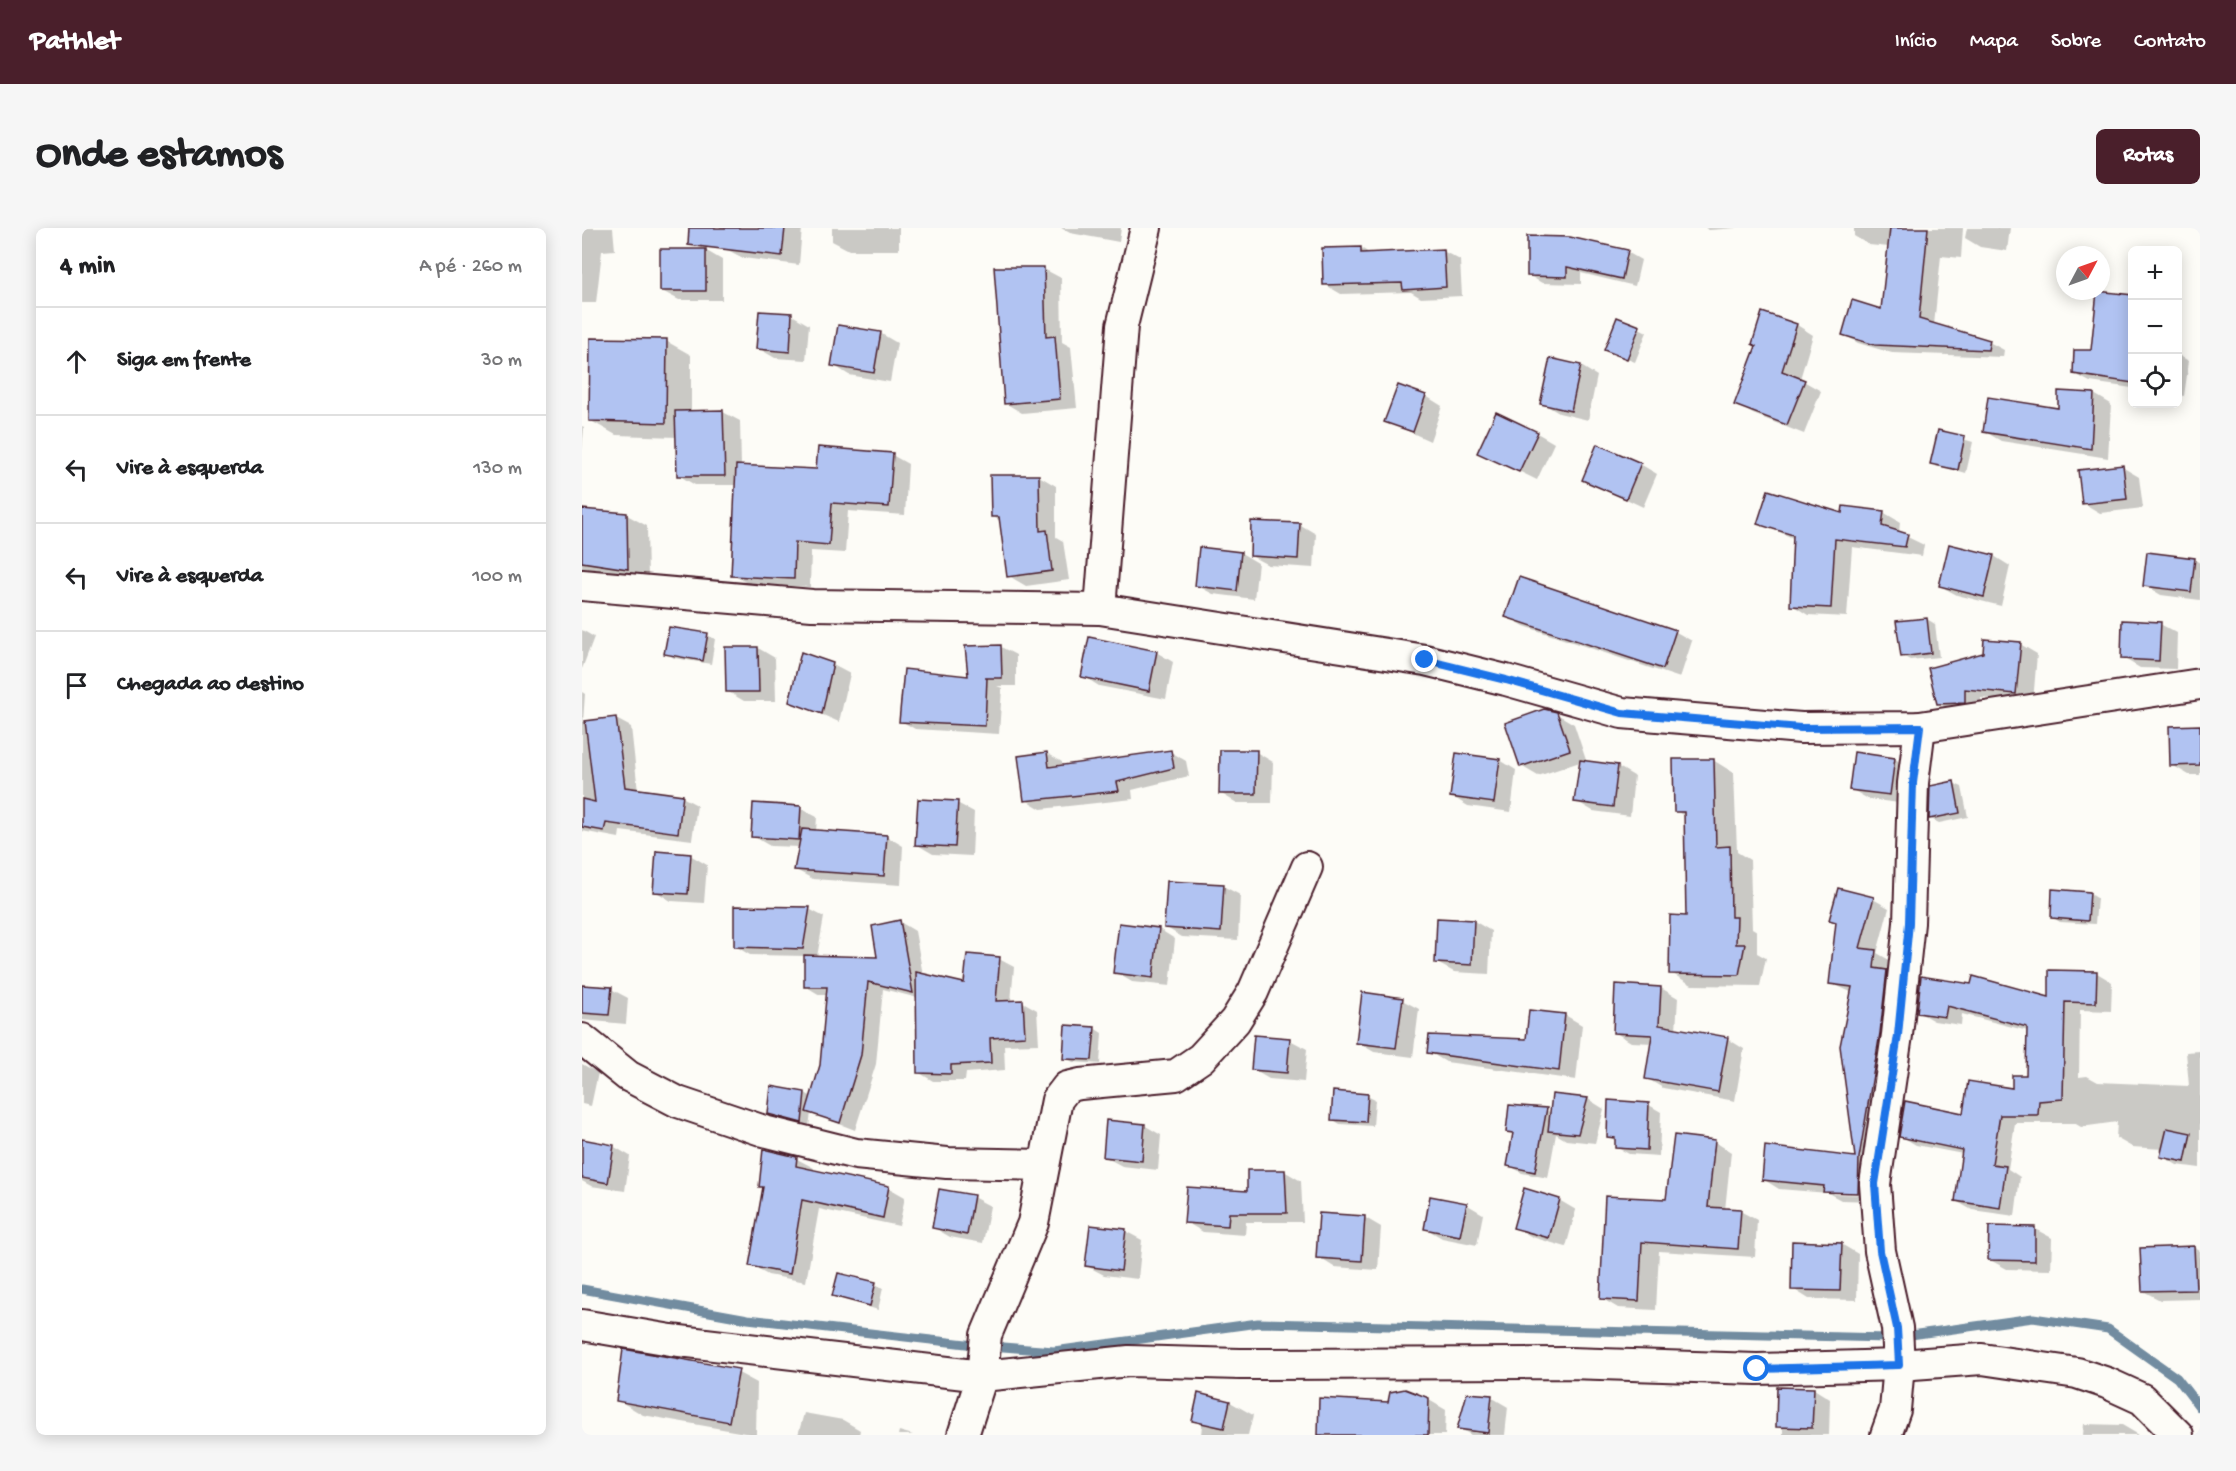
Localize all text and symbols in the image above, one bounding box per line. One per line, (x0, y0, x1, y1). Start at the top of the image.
text: Pathlet (30, 26, 120, 59)
text: Início (1895, 30, 1937, 55)
text: Mapa (1970, 30, 2018, 55)
text: Sobre (2051, 30, 2101, 55)
text: Contato (2134, 30, 2206, 55)
button: Rotas (2096, 129, 2200, 184)
text: Onde estamos (36, 132, 282, 181)
north arrow (2056, 246, 2110, 300)
map controls (2128, 246, 2182, 408)
button: + (2128, 246, 2182, 300)
text: 4 min (60, 252, 115, 283)
text: A pé · 260 m (419, 256, 522, 279)
button: − (2128, 300, 2182, 354)
icon: ahead (60, 345, 93, 378)
text: Siga em frente (117, 348, 251, 374)
text: 30 m (481, 350, 522, 373)
button: locate (2128, 354, 2182, 408)
icon: left (60, 453, 93, 486)
text: Vire à esquerda (117, 456, 263, 482)
text: 130 m (473, 458, 522, 481)
icon: left (60, 561, 93, 594)
text: Vire à esquerda (117, 564, 263, 590)
text: 100 m (472, 566, 522, 589)
route end (1411, 646, 1437, 672)
icon: arrive (60, 669, 93, 702)
text: Chegada ao destino (117, 672, 304, 698)
route start (1743, 1355, 1769, 1381)

